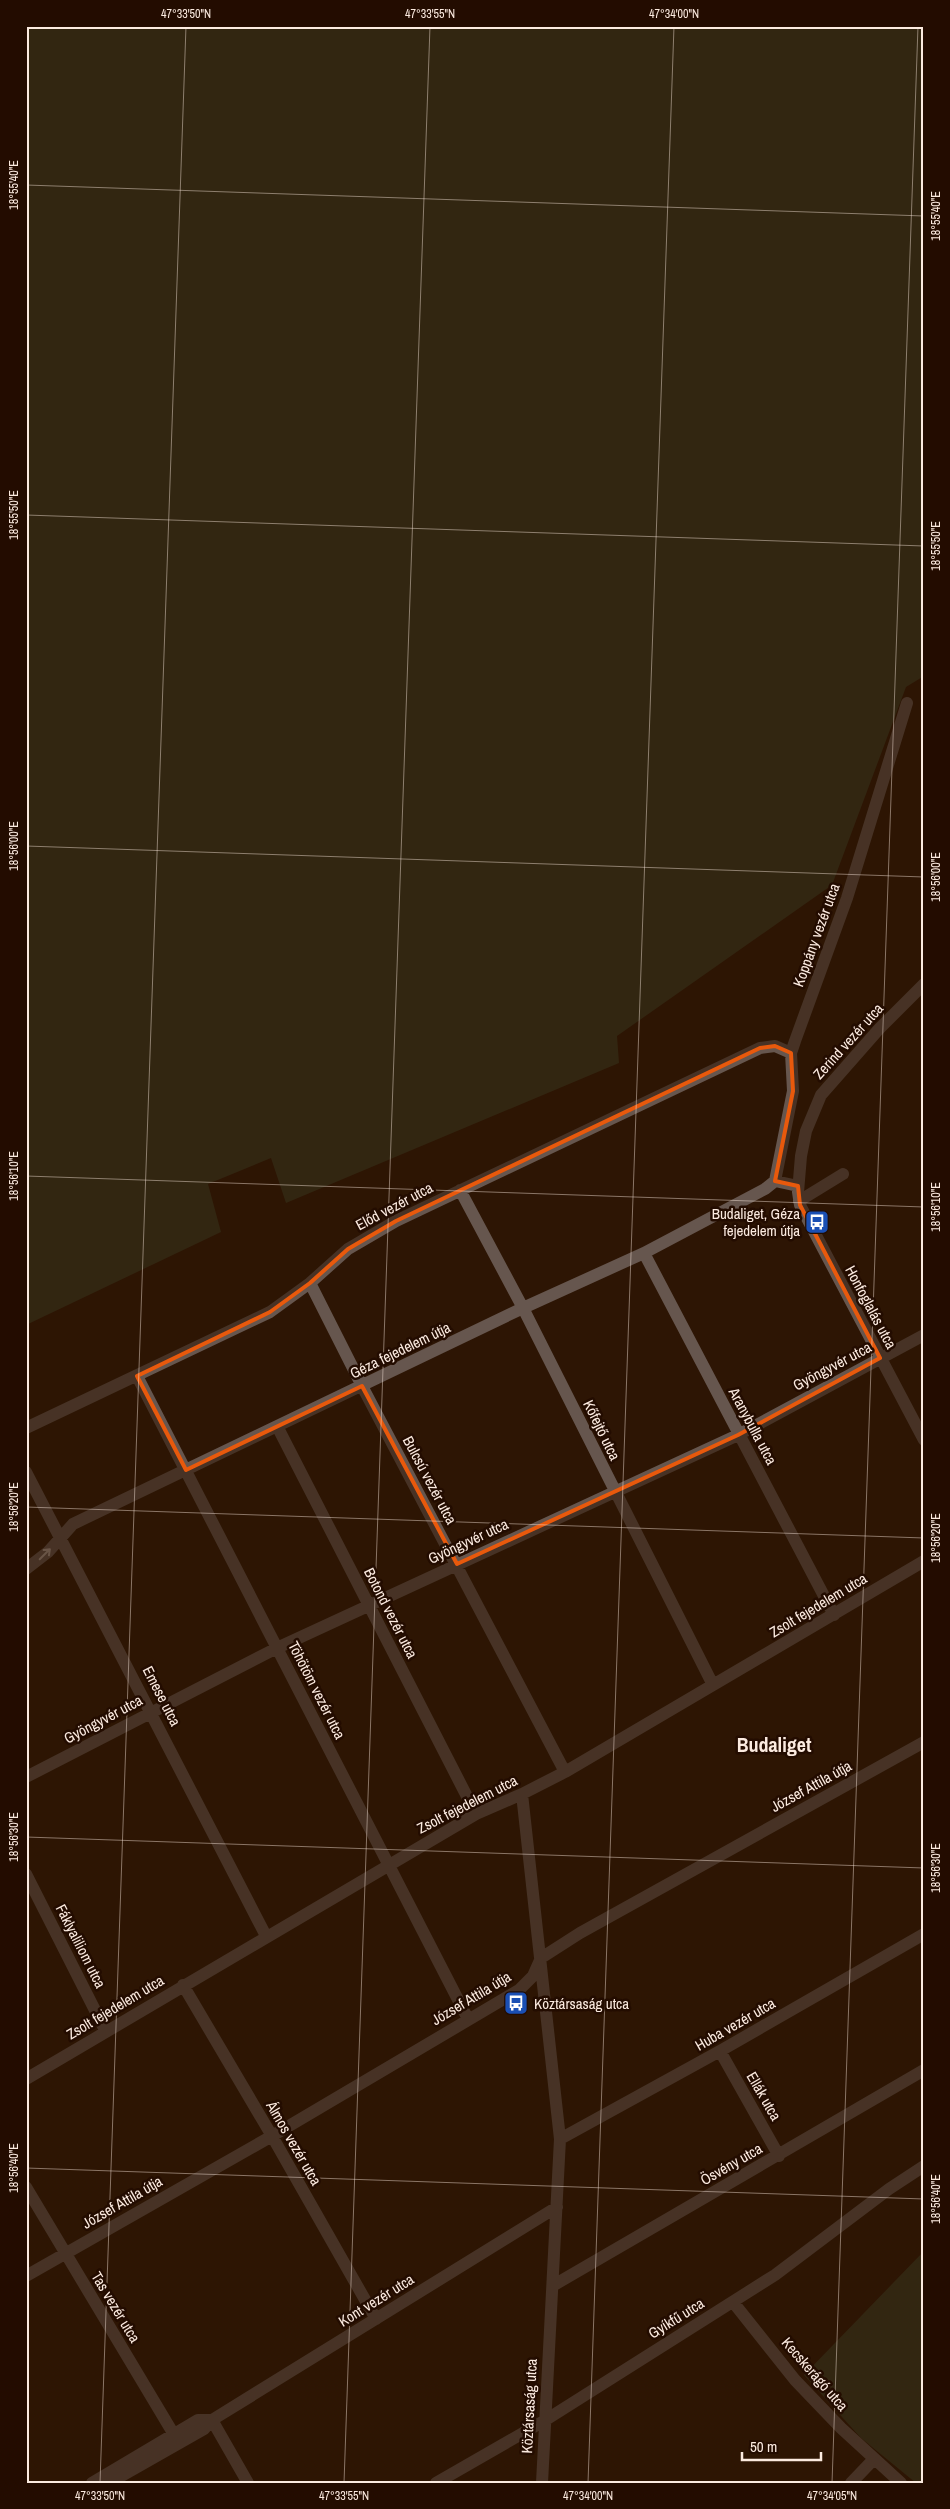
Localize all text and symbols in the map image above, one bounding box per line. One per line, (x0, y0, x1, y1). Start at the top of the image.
text: 47°33'50"N (161, 6, 211, 22)
text: 47°33'55"N (405, 6, 455, 22)
text: 47°34'00"N (649, 6, 699, 22)
text: 18°55'40"E (6, 160, 22, 210)
text: 18°55'40"E (928, 191, 944, 241)
text: 18°55'50"E (6, 490, 22, 540)
text: 18°55'50"E (928, 521, 944, 571)
text: 18°56'00"E (6, 821, 22, 871)
text: 18°56'00"E (928, 852, 944, 902)
street label: Koppány vezér utca (788, 880, 845, 990)
street label: Zerind vezér utca (808, 998, 888, 1084)
text: 18°56'10"E (6, 1151, 22, 1201)
street label: Előd vezér utca (352, 1177, 436, 1235)
text: 18°56'10"E (928, 1182, 944, 1232)
place label: Budaliget, Géza fejedelem útja (712, 1203, 800, 1241)
bus stop icon: Budaliget, Géza fejedelem útja (804, 1209, 830, 1235)
street label: Honfoglalás utca (840, 1262, 902, 1353)
street label: Géza fejedelem útja (346, 1317, 454, 1383)
street label: Gyöngyvér utca (789, 1336, 875, 1395)
street label: Aranybulla utca (723, 1383, 782, 1468)
street label: Kőfejtő utca (578, 1396, 626, 1464)
street label: Bulcsú vezér utca (398, 1432, 462, 1528)
text: 18°56'20"E (6, 1482, 22, 1532)
street label: Gyöngyvér utca (425, 1513, 512, 1569)
text: 18°56'20"E (928, 1513, 944, 1563)
one-way arrow (38, 1548, 51, 1560)
street label: Botond vezér utca (359, 1564, 423, 1662)
street label: Zsolt fejedelem utca (765, 1568, 871, 1642)
street label: Töhötöm vezér utca (283, 1637, 351, 1743)
street label: Emese utca (138, 1662, 186, 1730)
street label: Gyöngyvér utca (60, 1689, 146, 1748)
district label: Budaliget (737, 1731, 812, 1758)
street label: József Attila útja (767, 1755, 855, 1817)
street label: Zsolt fejedelem utca (413, 1770, 521, 1838)
text: 18°56'30"E (6, 1812, 22, 1862)
text: 18°56'30"E (928, 1843, 944, 1893)
street label: Fáklyaliliom utca (51, 1900, 111, 1992)
street label: József Attila útja (427, 1966, 515, 2030)
street label: Zsolt fejedelem utca (62, 1970, 168, 2044)
bus stop icon: Köztársaság utca (503, 1990, 529, 2016)
street label: Huba vezér utca (691, 1992, 779, 2055)
place label: Köztársaság utca (534, 1993, 629, 2014)
street label: Ellák utca (742, 2068, 787, 2124)
street label: Álmos vezér utca (261, 2096, 327, 2189)
street label: Ösvény utca (696, 2138, 766, 2190)
text: 18°56'40"E (6, 2143, 22, 2193)
street label: József Attila útja (78, 2170, 166, 2233)
text: 18°56'40"E (928, 2174, 944, 2224)
street label: Tas vezér utca (87, 2267, 146, 2347)
street label: Kont vezér utca (334, 2268, 418, 2332)
street label: Gyíkfű utca (644, 2293, 708, 2343)
street label: Kecskerágó utca (777, 2333, 853, 2416)
street label: Köztársaság utca (516, 2358, 542, 2454)
scale bar (742, 2429, 821, 2461)
text: 50 m (750, 2436, 777, 2457)
text: 47°33'50"N (75, 2488, 125, 2504)
text: 47°33'55"N (319, 2488, 369, 2504)
text: 47°34'00"N (563, 2488, 613, 2504)
text: 47°34'05"N (807, 2488, 857, 2504)

